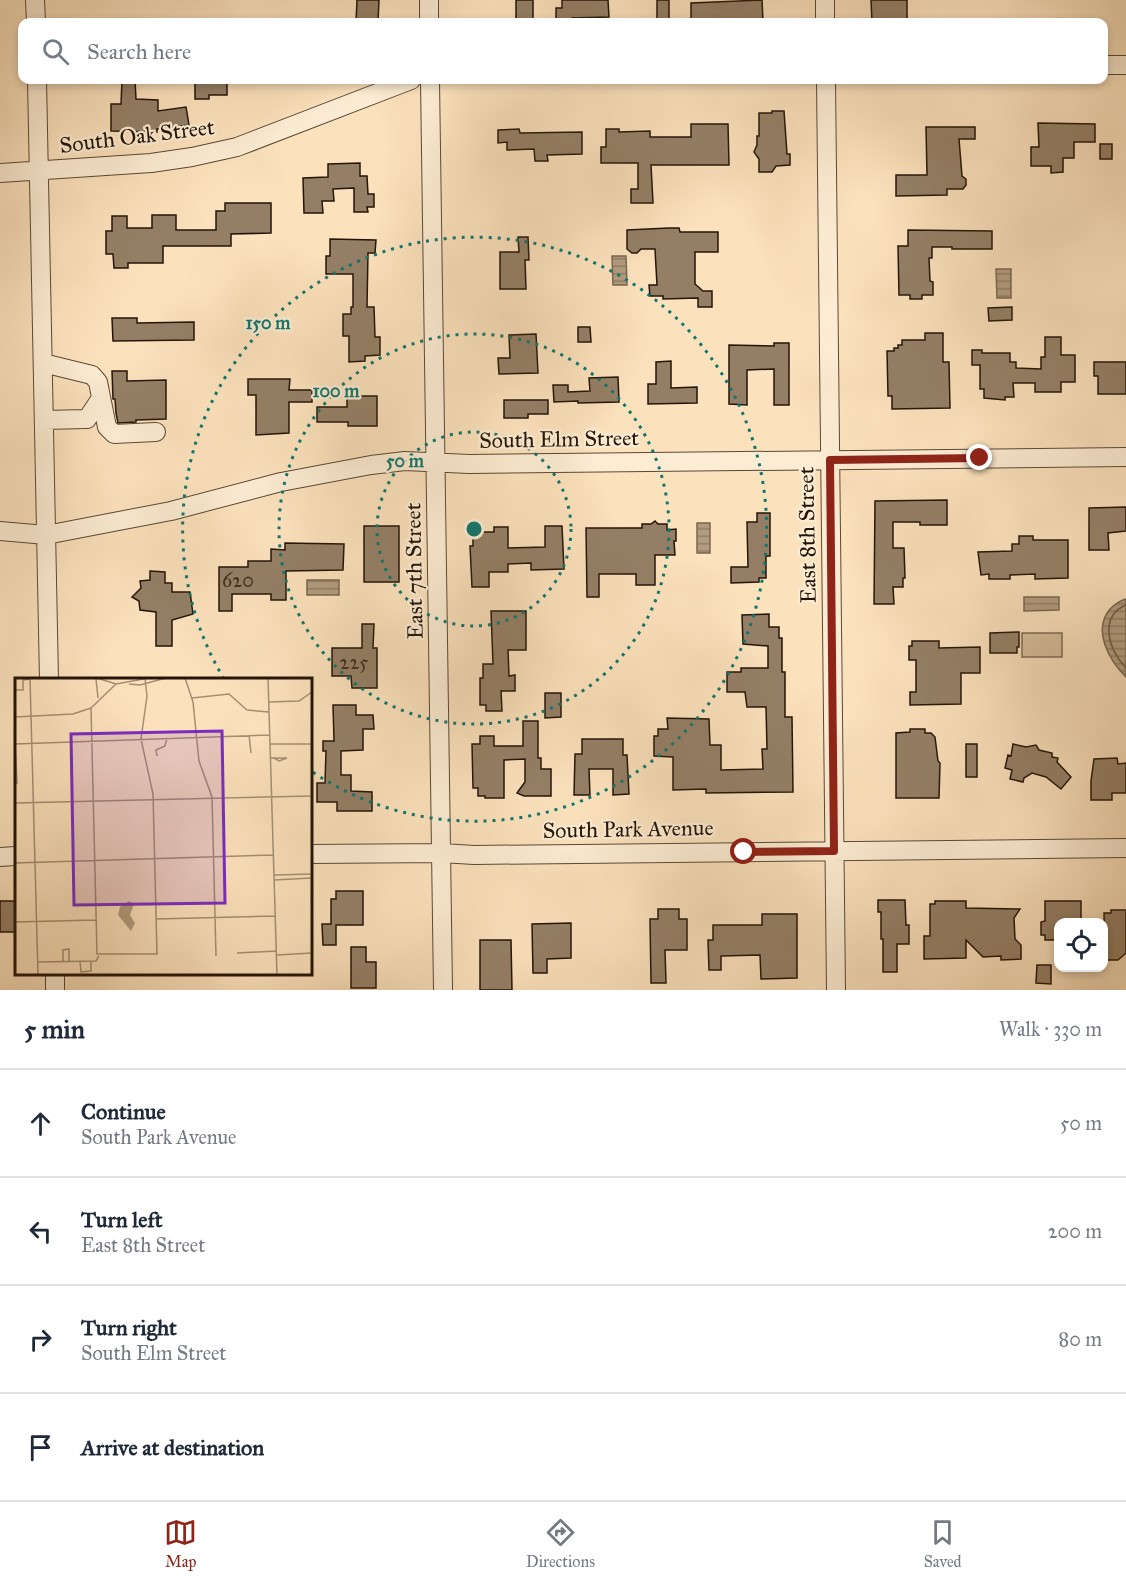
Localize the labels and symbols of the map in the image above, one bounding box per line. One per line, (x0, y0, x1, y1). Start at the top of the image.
street label: South Oak Street (58, 113, 216, 159)
text: 150 m (246, 312, 291, 334)
text: 100 m (313, 380, 360, 402)
street label: South Elm Street (479, 424, 639, 454)
route end (966, 444, 992, 470)
text: 50 m (386, 450, 425, 472)
street label: East 8th Street (792, 466, 822, 604)
street label: East 7th Street (399, 502, 429, 640)
centre of rings (464, 519, 484, 539)
house number: 620 (222, 568, 254, 592)
house number: 225 (340, 650, 368, 674)
inset map (15, 678, 312, 975)
street label: South Park Avenue (542, 814, 714, 844)
route start (730, 838, 756, 864)

